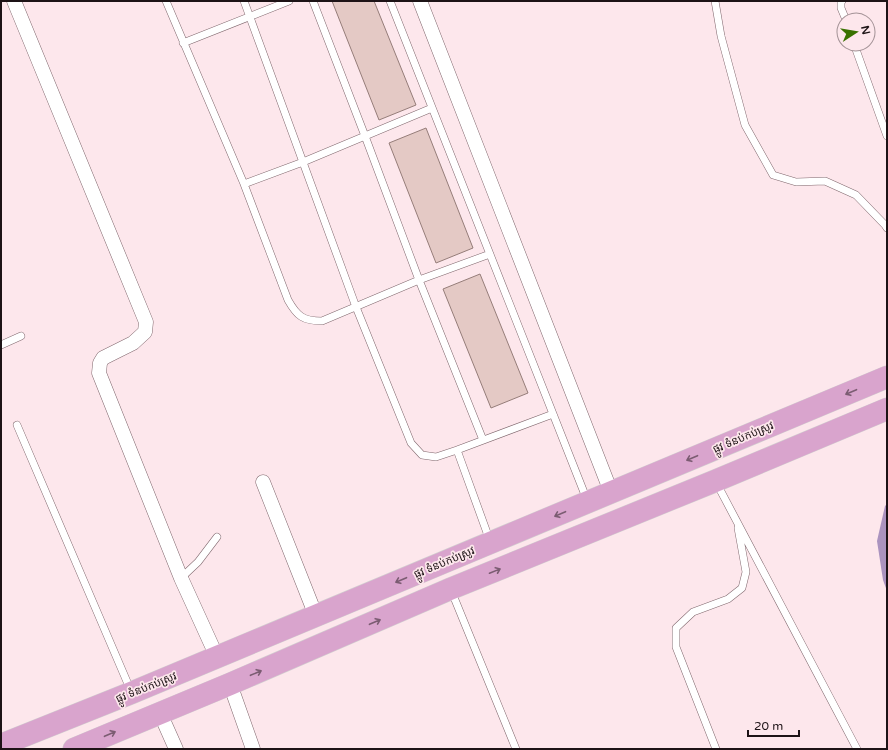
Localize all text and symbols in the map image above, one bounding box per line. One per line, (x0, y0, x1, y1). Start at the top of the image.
north arrow (836, 12, 876, 52)
text: N (858, 24, 873, 36)
one-way arrow (845, 389, 857, 396)
street label: ផ្លូវ ទំនប់កប់ស្រូវ (711, 418, 777, 459)
one-way arrow (687, 455, 699, 463)
one-way arrow (554, 511, 566, 518)
street label: ផ្លូវ ទំនប់កប់ស្រូវ (412, 543, 478, 584)
one-way arrow (489, 567, 501, 574)
one-way arrow (395, 577, 407, 585)
one-way arrow (369, 617, 381, 625)
street label: ផ្លូវ ទំនប់កប់ស្រូវ (113, 668, 180, 709)
one-way arrow (249, 669, 261, 676)
scale bar (748, 712, 799, 738)
text: 20 m (754, 719, 783, 733)
one-way arrow (104, 730, 116, 737)

